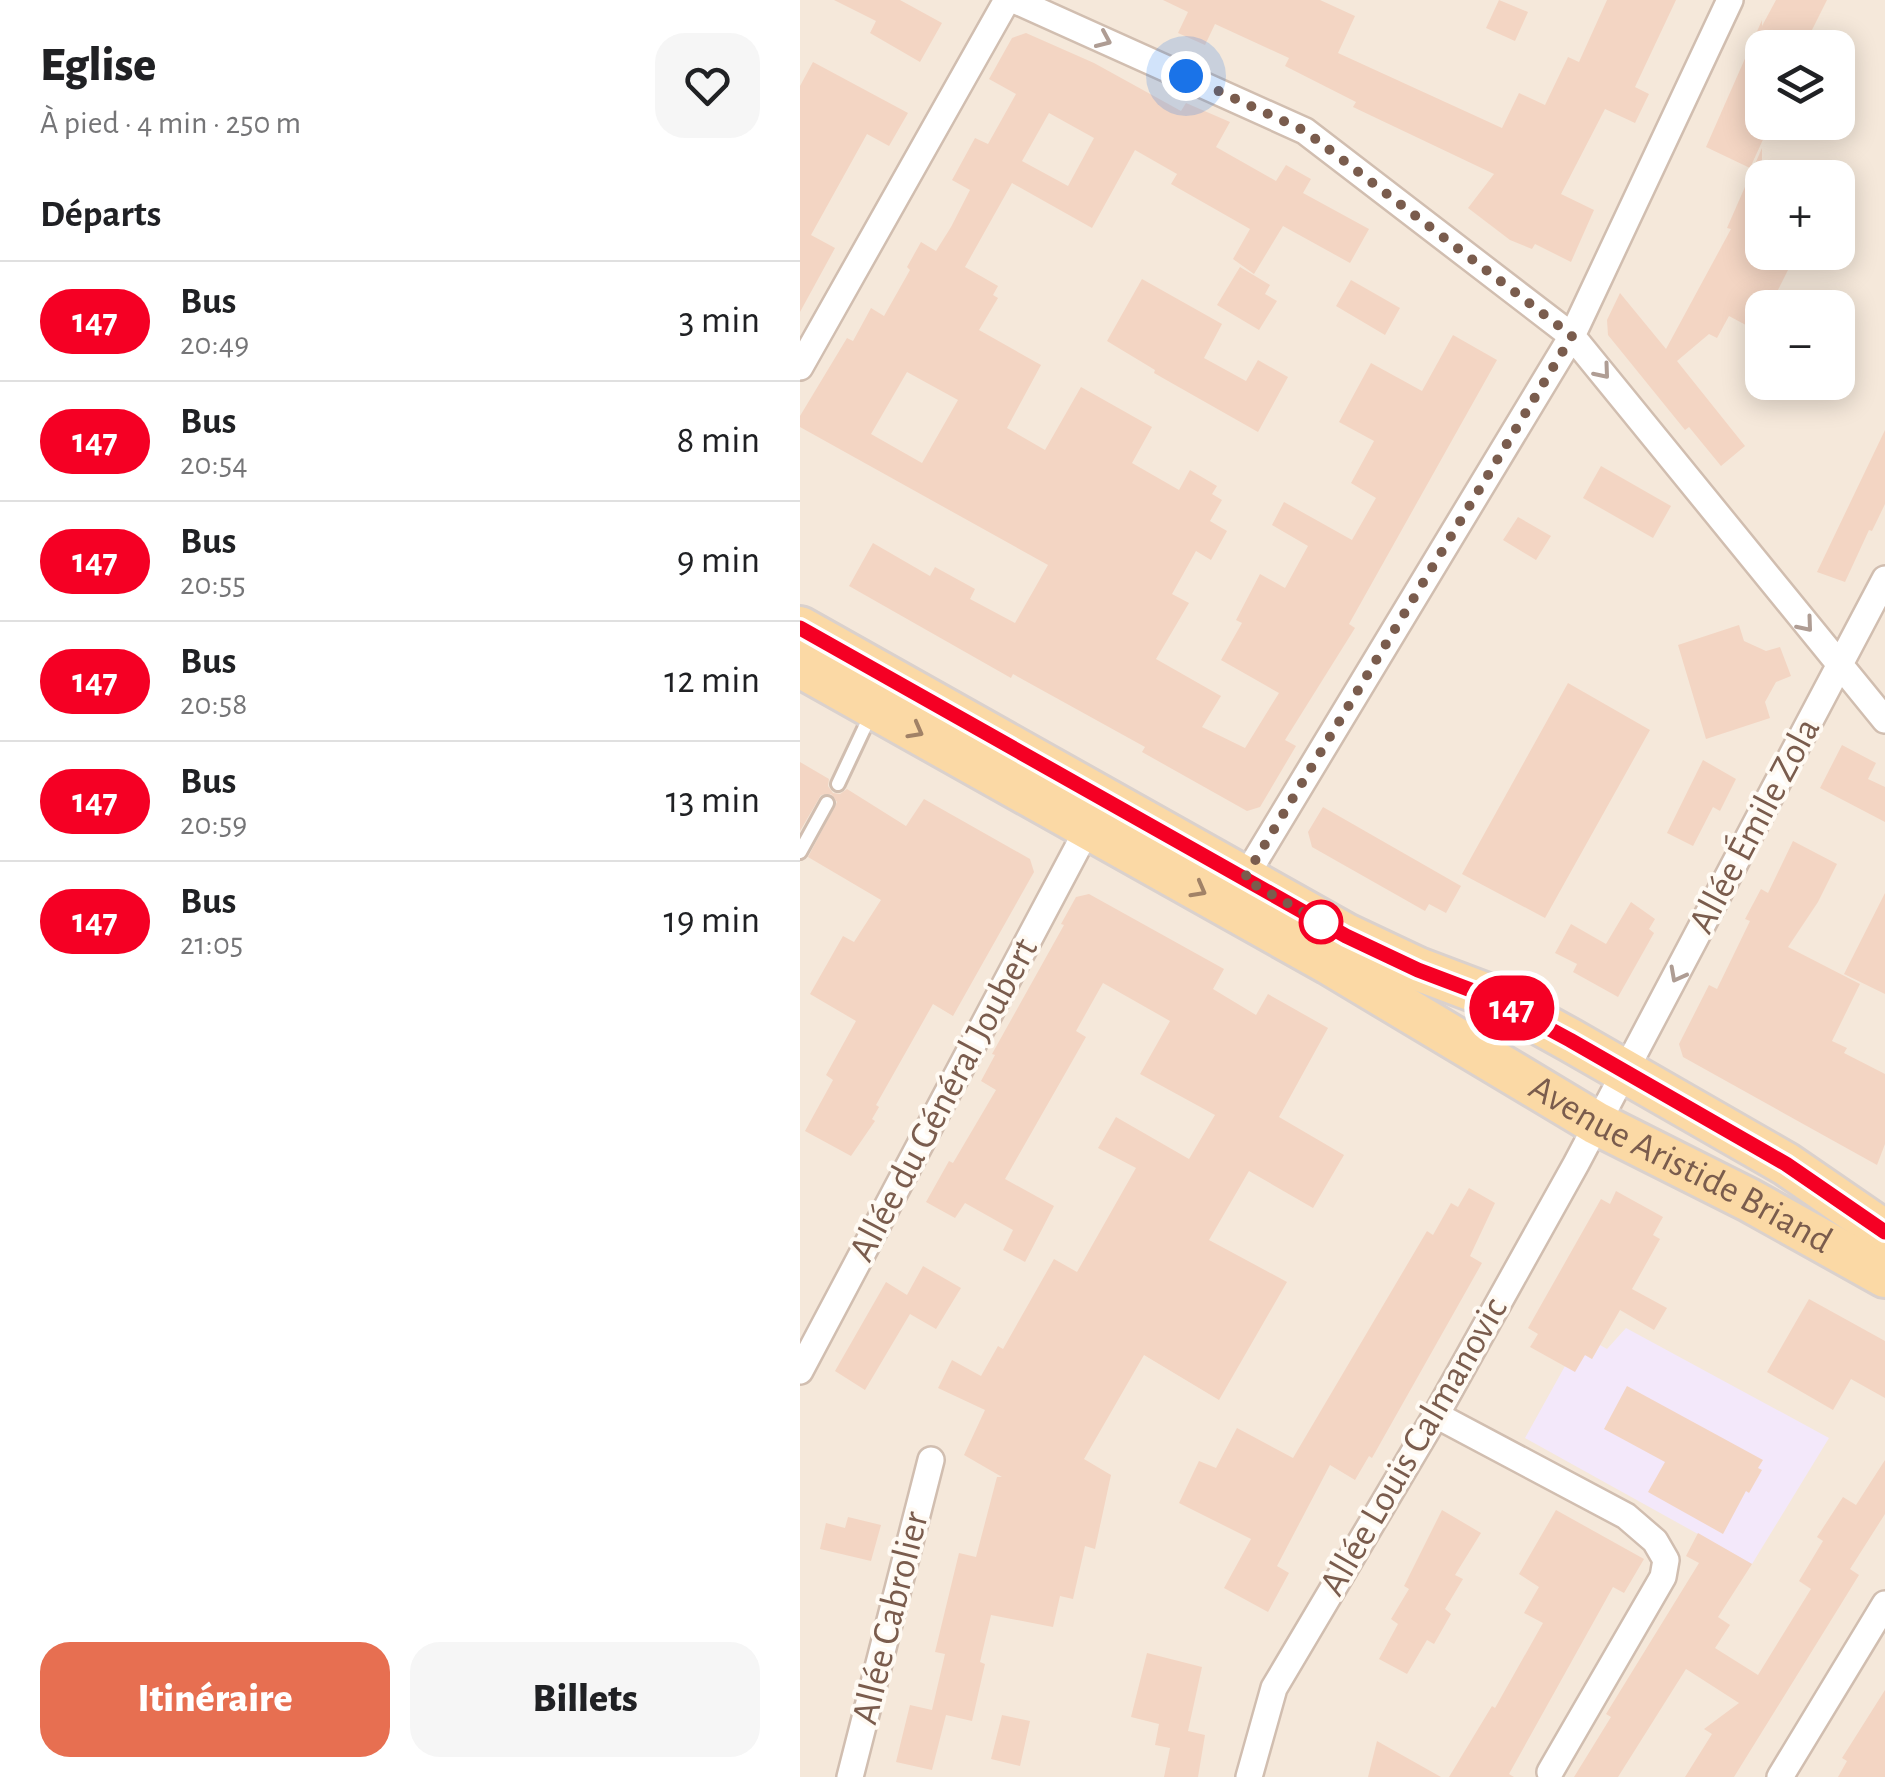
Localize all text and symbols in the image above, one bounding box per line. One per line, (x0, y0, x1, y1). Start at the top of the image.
one-way arrow (1094, 27, 1112, 47)
map controls (1745, 30, 1855, 400)
button: layers (1745, 30, 1855, 140)
button: heart (655, 33, 760, 138)
text: Eglise (40, 42, 156, 90)
your location (1161, 51, 1211, 101)
text: À pied · 4 min · 250 m (40, 107, 301, 139)
button: + (1745, 160, 1855, 270)
text: Départs (40, 196, 161, 234)
text: Bus (180, 283, 236, 321)
button: − (1745, 290, 1855, 400)
text: 3 min (679, 302, 760, 340)
text: 147 (72, 304, 118, 339)
text: 20:49 (180, 328, 249, 360)
one-way arrow (1591, 360, 1609, 378)
text: Bus (180, 403, 236, 441)
text: 8 min (677, 422, 760, 460)
text: 147 (72, 424, 118, 459)
text: 20:54 (180, 448, 248, 480)
text: Bus (180, 523, 236, 561)
text: 9 min (677, 542, 760, 580)
text: 147 (72, 544, 118, 579)
text: 20:55 (180, 568, 246, 600)
one-way arrow (1795, 613, 1813, 632)
text: Bus (180, 643, 236, 681)
text: 12 min (664, 662, 760, 700)
text: 147 (72, 664, 118, 699)
text: 20:58 (180, 688, 247, 720)
street label: Allée Émile Zola (1679, 710, 1828, 940)
one-way arrow (905, 719, 923, 739)
text: Bus (180, 763, 236, 801)
text: 13 min (666, 782, 760, 820)
text: 147 (72, 784, 118, 819)
text: 20:59 (180, 808, 247, 840)
one-way arrow (1188, 878, 1206, 898)
text: Bus (180, 883, 236, 921)
unlabelled marker (1300, 901, 1342, 943)
text: 19 min (664, 902, 760, 940)
text: 147 (72, 904, 118, 939)
text: 21:05 (180, 928, 243, 960)
street label: Allée du Général Joubert (843, 932, 1045, 1268)
one-way arrow (1670, 965, 1689, 983)
line badge: 147 (1454, 976, 1570, 1040)
text: 147 (1489, 991, 1535, 1026)
street label: Avenue Aristide Briand (1522, 1068, 1838, 1261)
street label: Allée Louis Calmanovic (1313, 1292, 1515, 1602)
street label: Allée Cabrolier (846, 1507, 936, 1728)
button: Itinéraire (40, 1642, 390, 1757)
button: Billets (410, 1642, 760, 1757)

